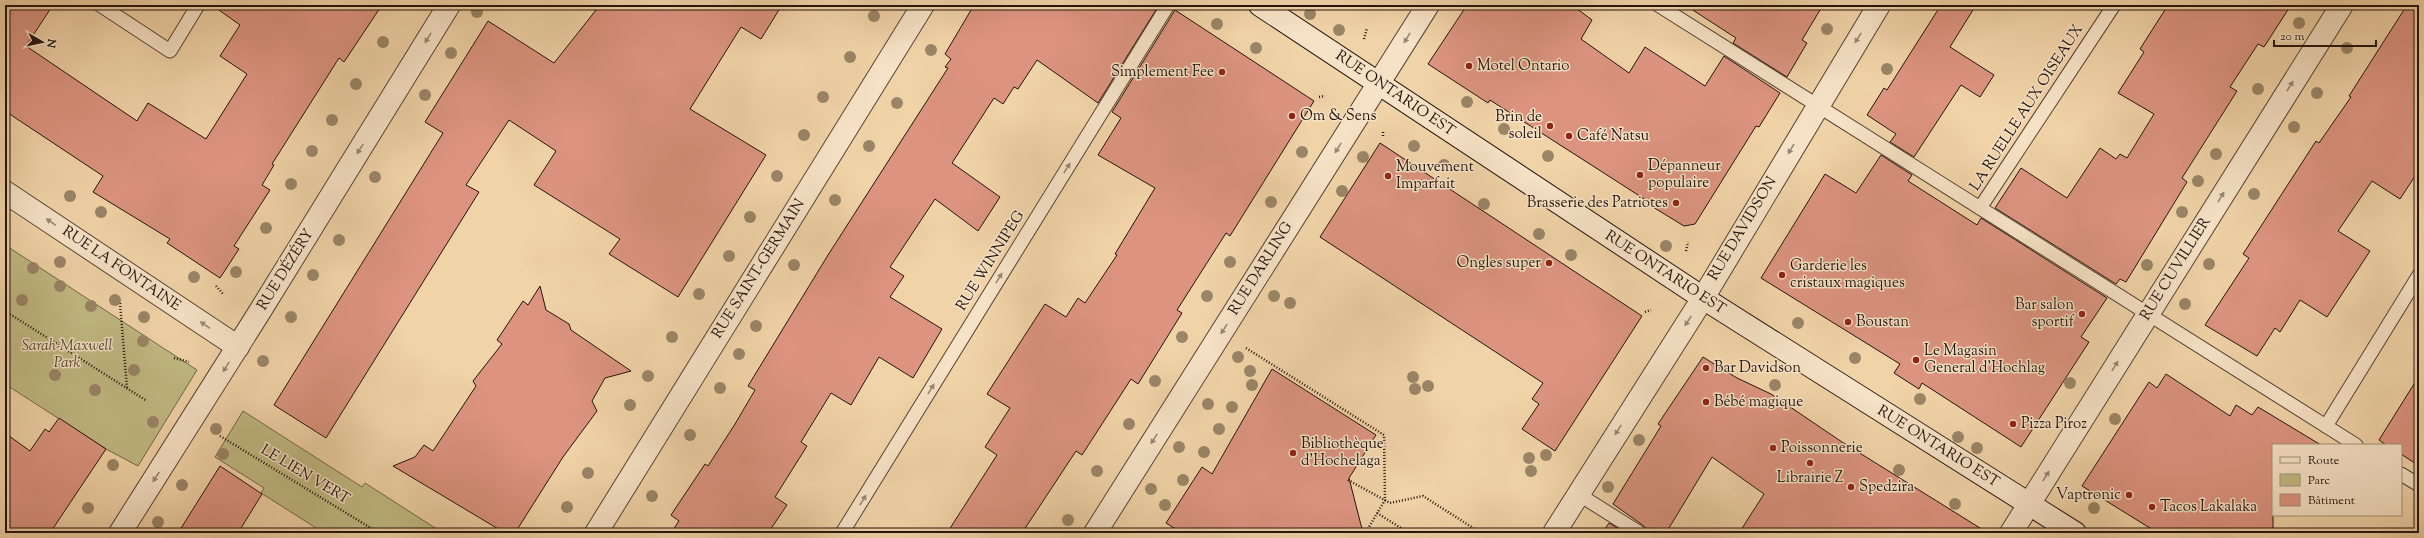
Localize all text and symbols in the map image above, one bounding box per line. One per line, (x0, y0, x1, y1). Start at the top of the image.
street label: LA RUELLE AUX OISEAUX (1965, 21, 2089, 195)
north arrow (22, 22, 62, 62)
scale bar (2274, 22, 2376, 48)
text: 20 m (2280, 28, 2305, 46)
one-way arrow (425, 32, 432, 44)
one-way arrow (1404, 32, 1411, 44)
one-way arrow (1855, 32, 1862, 44)
text: N (42, 37, 60, 49)
street label: RUE ONTARIO EST (1331, 46, 1460, 142)
place label: Motel Ontario (1477, 56, 1569, 77)
marker: Motel Ontario (1464, 61, 1474, 71)
place label: Simplement Fee (1111, 62, 1214, 83)
marker: Simplement Fee (1217, 67, 1227, 77)
one-way arrow (2287, 81, 2294, 92)
place label: Om & Sens (1300, 106, 1377, 127)
place label: Brin de soleil (1495, 107, 1542, 145)
marker: Om & Sens (1287, 111, 1297, 121)
marker: Brin de soleil (1545, 121, 1555, 131)
place label: Café Natsu (1577, 126, 1650, 147)
marker: Café Natsu (1564, 131, 1574, 141)
one-way arrow (1334, 143, 1342, 153)
one-way arrow (1787, 143, 1794, 155)
one-way arrow (356, 144, 364, 154)
place label: Dépanneur populaire (1648, 156, 1721, 194)
place label: Mouvement Imparfait (1396, 157, 1474, 195)
one-way arrow (1064, 162, 1071, 174)
marker: Dépanneur populaire (1635, 170, 1645, 180)
marker: Mouvement Imparfait (1383, 171, 1393, 181)
street label: RUE DAVIDSON (1704, 173, 1782, 285)
one-way arrow (2218, 191, 2225, 202)
place label: Brasserie des Patriotes (1527, 193, 1668, 214)
street label: RUE SAINT-GERMAIN (707, 195, 811, 343)
marker: Brasserie des Patriotes (1671, 198, 1681, 208)
street label: RUE WINNIPEG (952, 207, 1030, 315)
street label: RUE CUVILLIER (2136, 213, 2216, 325)
one-way arrow (46, 218, 56, 226)
street label: RUE DARLING (1224, 218, 1298, 320)
street label: RUE LA FONTAINE (58, 221, 184, 317)
street label: RUE DÉZÉRY (252, 224, 320, 315)
street label: RUE ONTARIO EST (1600, 226, 1730, 320)
place label: Ongles super (1457, 253, 1541, 274)
place label: Garderie les cristaux magiques (1790, 256, 1905, 294)
marker: Ongles super (1544, 258, 1554, 268)
marker: Garderie les cristaux magiques (1777, 270, 1787, 280)
one-way arrow (995, 273, 1003, 284)
place label: Bar salon sportif (2015, 295, 2075, 333)
marker: Bar salon sportif (2077, 309, 2087, 319)
place label: Boustan (1856, 312, 1909, 333)
one-way arrow (1684, 316, 1692, 326)
marker: Boustan (1843, 317, 1853, 327)
one-way arrow (200, 322, 211, 329)
one-way arrow (1220, 323, 1227, 335)
park label: Sarah-Maxwell Park (22, 336, 112, 374)
place label: Le Magasin General d'Hochlag (1924, 341, 2045, 379)
marker: Le Magasin General d'Hochlag (1911, 355, 1921, 365)
place label: Bar Davidson (1714, 358, 1801, 379)
one-way arrow (222, 361, 229, 373)
one-way arrow (2111, 361, 2119, 371)
marker: Bar Davidson (1701, 363, 1711, 373)
one-way arrow (927, 384, 935, 394)
place label: Bébé magique (1714, 392, 1803, 413)
marker: Bébé magique (1701, 397, 1711, 407)
street label: RUE ONTARIO EST (1873, 401, 2004, 493)
place label: Pizza Piroz (2021, 414, 2087, 435)
marker: Pizza Piroz (2008, 419, 2018, 429)
one-way arrow (1615, 425, 1622, 436)
one-way arrow (1150, 434, 1158, 444)
place label: Bibliothèque d'Hochelaga (1301, 434, 1384, 472)
place label: Poissonnerie (1781, 438, 1863, 459)
street label: LE LIEN VERT (256, 440, 354, 510)
marker: Poissonnerie (1768, 443, 1778, 453)
legend (2272, 444, 2402, 516)
marker: Bibliothèque d'Hochelaga (1288, 448, 1298, 458)
text: Route (2308, 452, 2340, 470)
marker: Librairie Z (1805, 458, 1815, 468)
place label: Librairie Z (1777, 468, 1844, 489)
one-way arrow (153, 471, 160, 483)
one-way arrow (2042, 471, 2050, 481)
text: Parc (2308, 472, 2330, 490)
place label: Spedzira (1859, 477, 1914, 498)
marker: Spedzira (1846, 482, 1856, 492)
place label: Vaptronic (2056, 485, 2121, 506)
marker: Vaptronic (2124, 490, 2134, 500)
text: Bâtiment (2308, 492, 2355, 510)
one-way arrow (859, 494, 866, 506)
place label: Tacos Lakalaka (2160, 497, 2257, 518)
marker: Tacos Lakalaka (2147, 502, 2157, 512)

